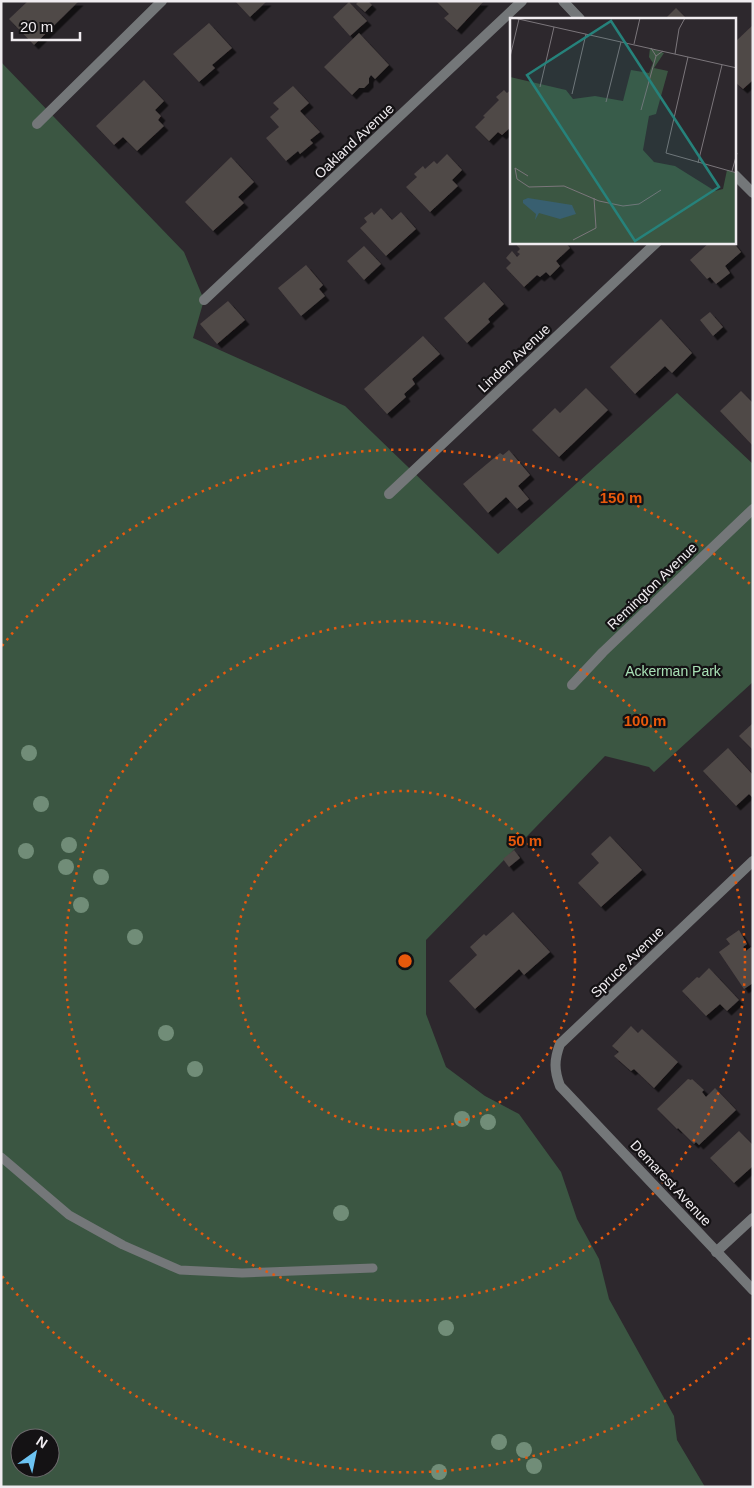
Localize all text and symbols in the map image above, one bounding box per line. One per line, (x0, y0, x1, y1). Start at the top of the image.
scale bar (12, 10, 80, 42)
text: 20 m (20, 18, 53, 35)
inset map (510, 18, 736, 244)
street label: Oakland Avenue (311, 100, 397, 182)
street label: Linden Avenue (475, 321, 553, 395)
text: 150 m (600, 489, 642, 506)
street label: Remington Avenue (604, 539, 700, 633)
park label: Ackerman Park (625, 663, 722, 679)
text: 100 m (624, 712, 666, 729)
text: 50 m (508, 832, 542, 849)
street label: Spruce Avenue (587, 923, 667, 1001)
centre of rings (396, 952, 414, 970)
street label: Demarest Avenue (627, 1137, 715, 1229)
north arrow (10, 1428, 60, 1478)
text: N (33, 1433, 51, 1452)

